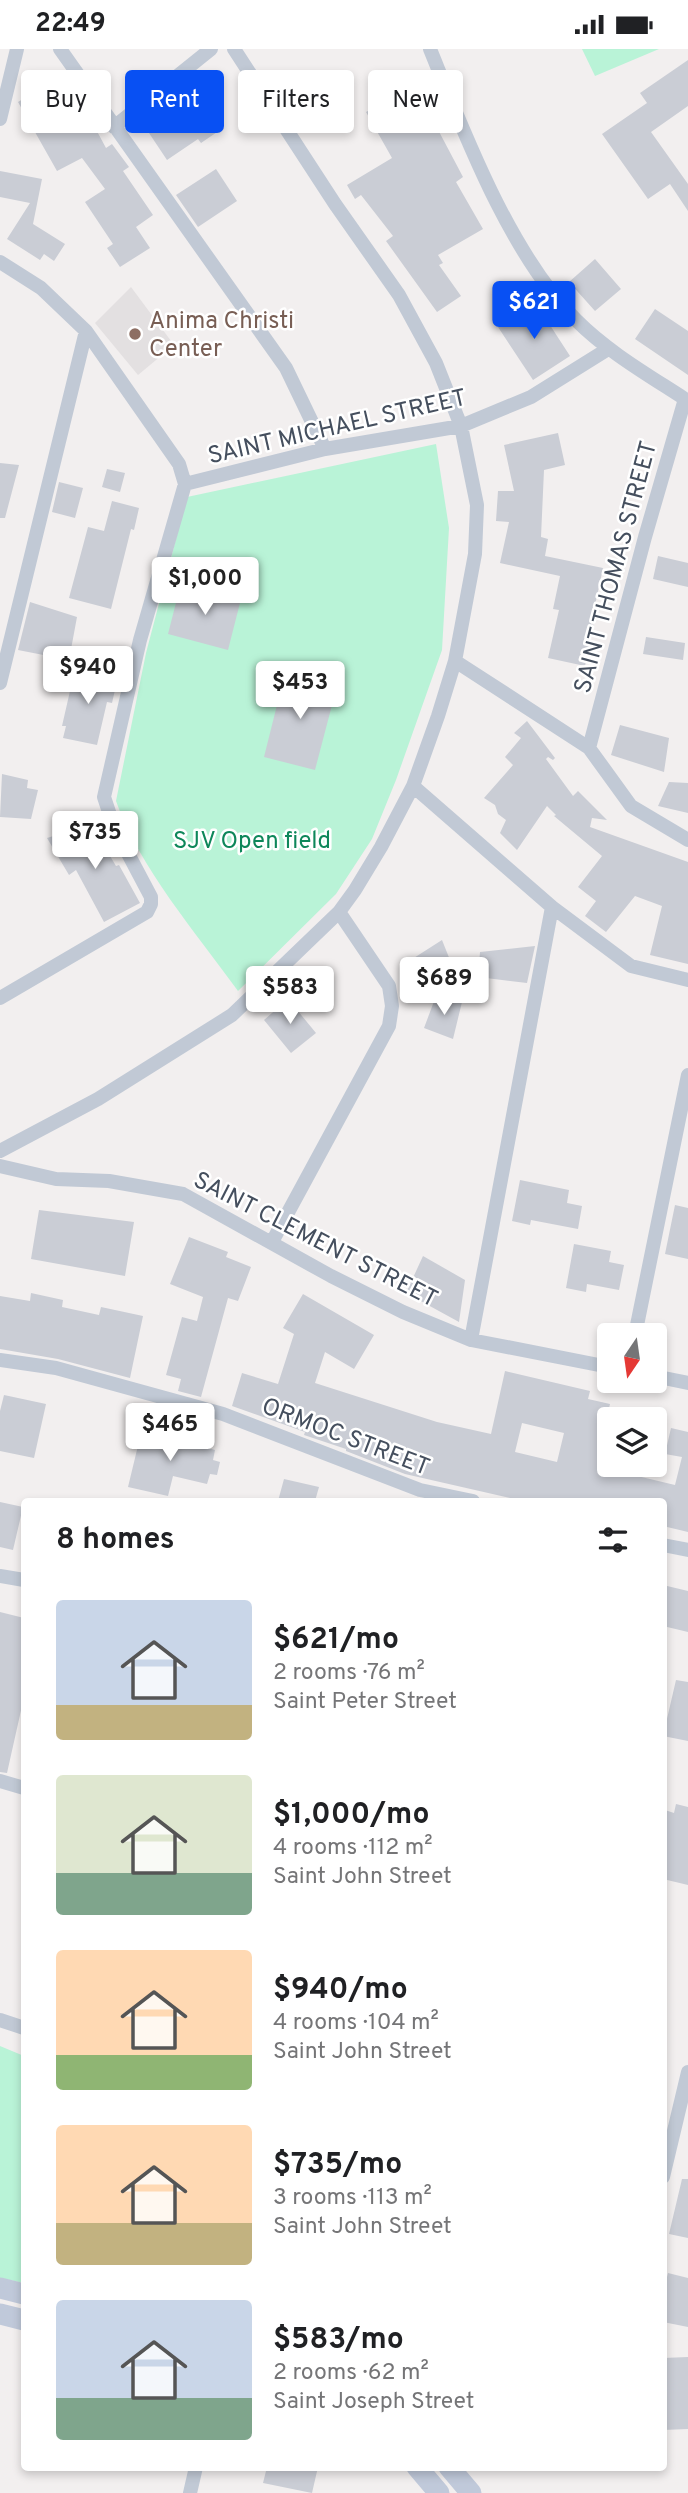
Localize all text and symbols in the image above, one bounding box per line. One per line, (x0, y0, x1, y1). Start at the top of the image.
text: 22:49 (35, 8, 106, 41)
chip: Buy (21, 70, 111, 133)
chip: Rent (125, 70, 224, 133)
chip: Filters (238, 70, 354, 133)
chip: New (368, 70, 463, 133)
pin: $621 (493, 281, 575, 341)
text: $621 (508, 289, 560, 318)
place label: Anima Christi Center (149, 307, 294, 365)
marker: Anima Christi Center (127, 326, 143, 342)
street label: SAINT MICHAEL STREET (205, 384, 470, 472)
street label: SAINT THOMAS STREET (569, 438, 665, 697)
pin: $1,000 (148, 557, 262, 617)
text: $1,000 (168, 565, 242, 594)
pin: $940 (47, 647, 129, 706)
text: $940 (59, 654, 117, 683)
pin: $453 (259, 661, 341, 721)
text: $453 (272, 669, 328, 698)
pin: $735 (54, 811, 136, 871)
text: $735 (68, 819, 122, 848)
park label: SJV Open field (173, 827, 331, 857)
pin: $689 (403, 957, 485, 1017)
text: $689 (416, 965, 472, 994)
pin: $583 (249, 967, 331, 1026)
text: $583 (262, 974, 318, 1003)
street label: SAINT CLEMENT STREET (188, 1166, 442, 1315)
north arrow (597, 1323, 667, 1393)
map controls (597, 1323, 667, 1477)
street label: ORMOC STREET (257, 1392, 434, 1484)
pin: $465 (129, 1403, 211, 1463)
button: layers (597, 1407, 667, 1477)
text: $465 (142, 1411, 198, 1440)
icon: filters (594, 1521, 632, 1559)
text: 8 homes (56, 1522, 175, 1559)
text: $621/mo (273, 1622, 399, 1659)
icon: home (112, 1628, 196, 1712)
text: 2 rooms · 76 m² (273, 1659, 425, 1688)
text: Saint Peter Street (273, 1688, 457, 1717)
text: $1,000/mo (273, 1797, 429, 1834)
icon: home (112, 1803, 196, 1887)
text: 4 rooms · 112 m² (273, 1834, 433, 1863)
text: Saint John Street (273, 1863, 452, 1892)
text: $940/mo (273, 1972, 408, 2009)
icon: home (112, 1978, 196, 2062)
text: 4 rooms · 104 m² (273, 2009, 439, 2038)
text: Saint John Street (273, 2038, 452, 2067)
text: $735/mo (273, 2147, 402, 2184)
icon: home (112, 2153, 196, 2237)
text: 3 rooms · 113 m² (273, 2184, 432, 2213)
text: Saint John Street (273, 2213, 452, 2242)
text: $583/mo (273, 2322, 404, 2359)
icon: home (112, 2328, 196, 2412)
text: 2 rooms · 62 m² (273, 2359, 429, 2388)
text: Saint Joseph Street (273, 2388, 474, 2417)

